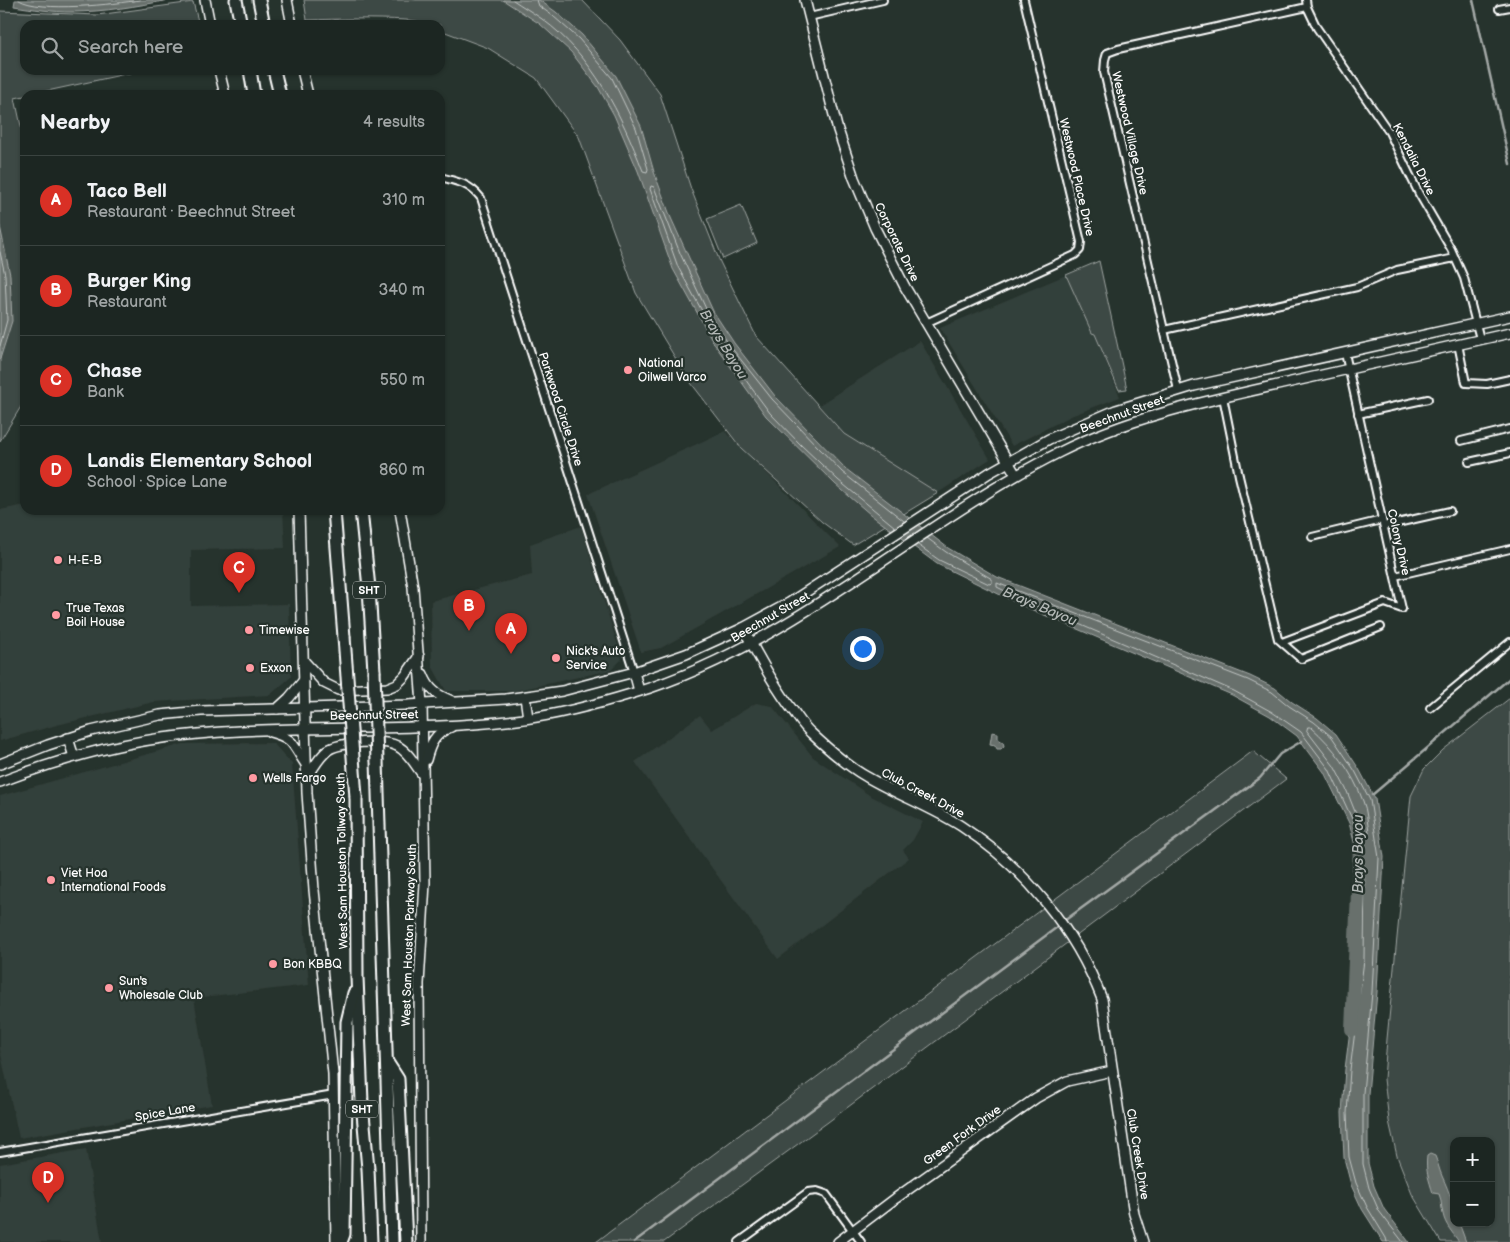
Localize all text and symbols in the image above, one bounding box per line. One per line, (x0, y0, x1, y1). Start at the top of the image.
search box (20, 20, 445, 75)
icon: search (38, 34, 66, 62)
text: Search here (78, 36, 183, 59)
street label: Westwood Village Drive (1108, 70, 1151, 196)
text: Nearby (40, 110, 110, 135)
text: 4 results (363, 113, 425, 132)
street label: Westwood Place Drive (1056, 117, 1097, 238)
street label: Kendalia Drive (1389, 121, 1438, 198)
text: Taco Bell (87, 180, 167, 203)
text: A (51, 191, 61, 210)
text: 310 m (382, 191, 425, 210)
street label: Corporate Drive (871, 200, 922, 284)
text: Restaurant · Beechnut Street (87, 203, 295, 222)
text: Burger King (87, 270, 191, 293)
text: B (50, 281, 62, 300)
text: 340 m (378, 281, 425, 300)
text: Restaurant (87, 293, 167, 312)
water label: Brays Bayou (696, 306, 751, 382)
street label: Parkwood Circle Drive (535, 350, 586, 468)
place label: National Oilwell Varco (638, 356, 707, 385)
text: Chase (87, 360, 142, 383)
marker: National Oilwell Varco (622, 364, 634, 376)
text: C (50, 371, 62, 390)
text: 550 m (380, 371, 425, 390)
text: Bank (87, 383, 124, 402)
street label: Beechnut Street (1078, 392, 1167, 437)
text: Landis Elementary School (87, 450, 312, 473)
text: D (50, 461, 62, 480)
text: 860 m (379, 461, 425, 480)
text: School · Spice Lane (87, 473, 227, 492)
street label: Colony Drive (1384, 507, 1413, 577)
pin: C (223, 552, 255, 593)
place label: H-E-B (68, 553, 102, 568)
marker: H-E-B (52, 554, 64, 566)
road number: SHT (353, 582, 385, 598)
water label: Brays Bayou (1000, 583, 1079, 630)
street label: Beechnut Street (728, 589, 813, 646)
pin: B (453, 590, 485, 631)
place label: True Texas Boil House (66, 601, 125, 630)
marker: True Texas Boil House (50, 609, 62, 621)
pin: A (495, 613, 527, 654)
place label: Timewise (259, 623, 310, 638)
marker: Timewise (243, 624, 255, 636)
your location (850, 636, 876, 662)
place label: Nick's Auto Service (566, 644, 625, 673)
marker: Nick's Auto Service (550, 652, 562, 664)
place label: Exxon (260, 661, 293, 676)
marker: Exxon (244, 662, 256, 674)
street label: Beechnut Street (330, 707, 419, 724)
street label: Club Creek Drive (879, 765, 967, 822)
place label: Wells Fargo (263, 771, 327, 786)
marker: Wells Fargo (247, 772, 259, 784)
street label: West Sam Houston Tollway South (333, 772, 352, 949)
water label: Brays Bayou (1350, 815, 1367, 893)
street label: West Sam Houston Parkway South (399, 843, 420, 1027)
place label: Viet Hoa International Foods (61, 866, 166, 895)
marker: Viet Hoa International Foods (45, 874, 57, 886)
place label: Bon KBBQ (283, 957, 342, 972)
marker: Bon KBBQ (267, 958, 279, 970)
place label: Sun's Wholesale Club (119, 974, 203, 1003)
marker: Sun's Wholesale Club (103, 982, 115, 994)
street label: Spice Lane (134, 1100, 196, 1125)
road number: SHT (346, 1100, 378, 1118)
street label: Green Fork Drive (920, 1102, 1004, 1169)
street label: Club Creek Drive (1123, 1107, 1152, 1201)
map controls (1450, 1137, 1495, 1227)
button: + (1450, 1137, 1495, 1182)
pin: D (32, 1162, 64, 1203)
button: − (1450, 1182, 1495, 1227)

